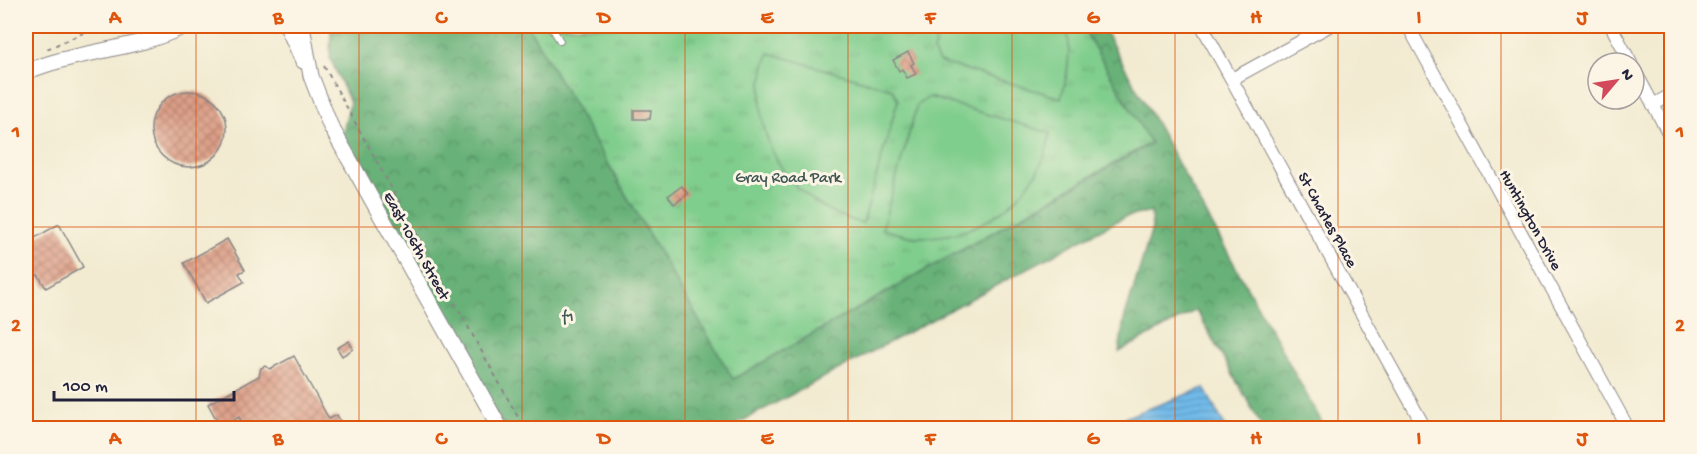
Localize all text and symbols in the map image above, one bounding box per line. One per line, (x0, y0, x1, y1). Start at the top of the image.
text: A (108, 8, 123, 31)
text: B (272, 8, 284, 31)
text: C (435, 8, 449, 31)
text: D (595, 8, 611, 31)
text: E (761, 8, 775, 31)
text: F (924, 8, 937, 31)
text: G (1087, 8, 1101, 31)
text: H (1250, 8, 1262, 31)
text: I (1417, 8, 1422, 31)
text: J (1576, 8, 1589, 31)
north arrow (1586, 51, 1646, 111)
text: N (1615, 66, 1637, 85)
text: 1 (11, 122, 20, 145)
text: 1 (1675, 122, 1684, 145)
street label: Huntington Drive (1493, 167, 1565, 275)
park label: Gray Road Park (735, 170, 843, 189)
street label: St Charles Place (1292, 170, 1360, 272)
street label: East 106th Street (377, 189, 453, 305)
park label: f1 (561, 309, 574, 328)
text: 2 (11, 316, 21, 339)
text: 2 (1675, 316, 1685, 339)
scale bar (54, 364, 234, 402)
text: 100 m (62, 377, 108, 398)
text: A (108, 429, 123, 452)
text: B (272, 429, 284, 452)
text: C (435, 429, 449, 452)
text: D (595, 429, 611, 452)
text: E (761, 429, 775, 452)
text: F (924, 429, 937, 452)
text: G (1087, 429, 1101, 452)
text: H (1250, 429, 1262, 452)
text: I (1417, 429, 1422, 452)
text: J (1576, 429, 1589, 452)

